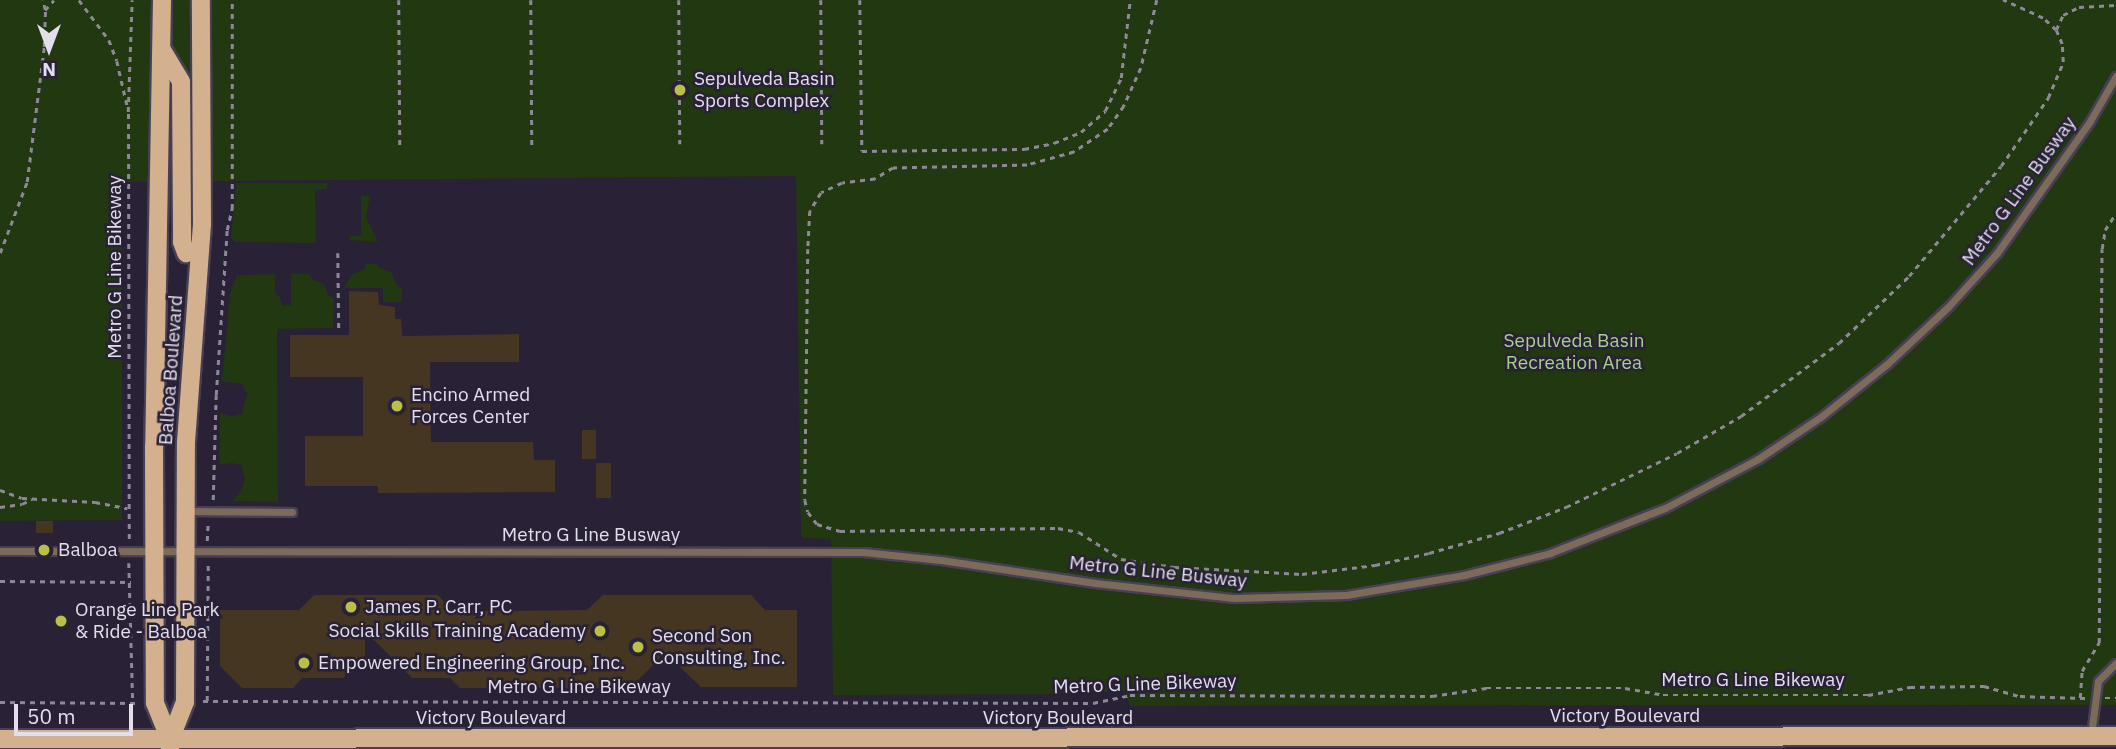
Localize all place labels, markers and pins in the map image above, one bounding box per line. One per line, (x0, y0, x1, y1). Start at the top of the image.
place label: Sepulveda Basin Sports Complex (694, 68, 835, 112)
marker: Sepulveda Basin Sports Complex (672, 82, 688, 98)
place label: Encino Armed Forces Center (411, 384, 530, 428)
marker: Encino Armed Forces Center (389, 398, 405, 414)
place label: Balboa (58, 539, 118, 561)
marker: Balboa (36, 542, 52, 558)
place label: James P. Carr, PC (365, 596, 512, 618)
place label: Orange Line Park & Ride - Balboa (75, 599, 220, 643)
marker: James P. Carr, PC (343, 599, 359, 615)
marker: Orange Line Park & Ride - Balboa (53, 613, 69, 629)
place label: Social Skills Training Academy (329, 620, 586, 642)
marker: Social Skills Training Academy (592, 623, 608, 639)
place label: Second Son Consulting, Inc. (652, 625, 786, 669)
marker: Second Son Consulting, Inc. (630, 639, 646, 655)
place label: Empowered Engineering Group, Inc. (318, 652, 625, 674)
marker: Empowered Engineering Group, Inc. (296, 655, 312, 671)

